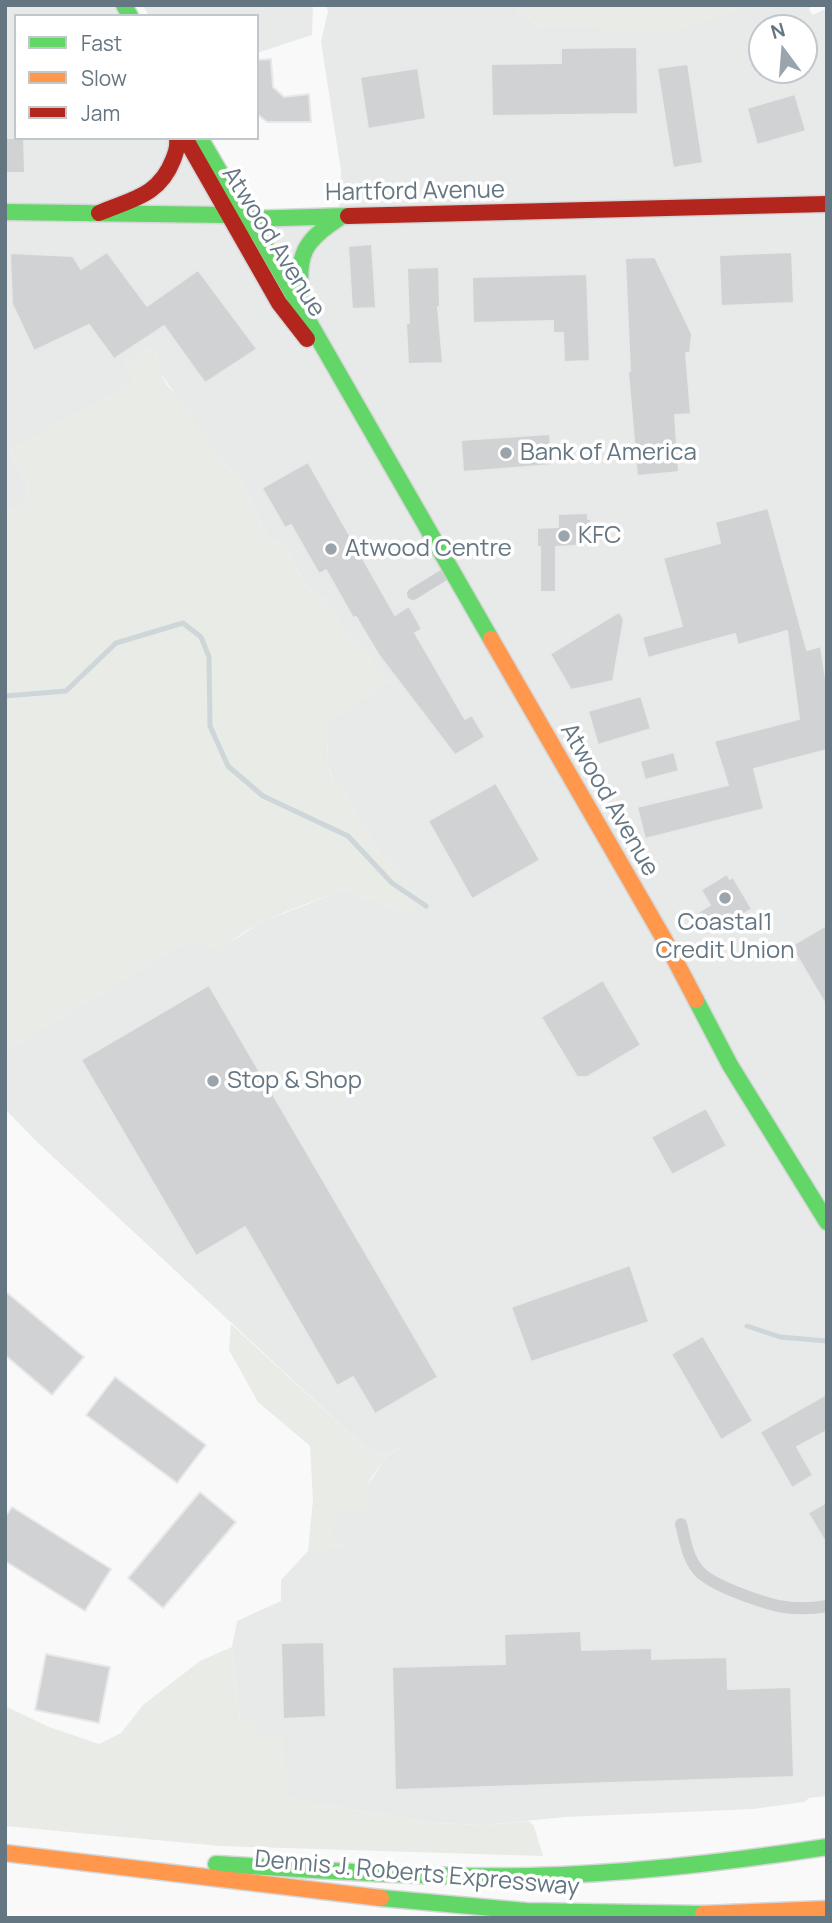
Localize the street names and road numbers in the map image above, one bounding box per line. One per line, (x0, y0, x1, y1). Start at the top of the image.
street label: Atwood Avenue (215, 161, 331, 323)
street label: Hartford Avenue (325, 176, 505, 208)
street label: Atwood Avenue (554, 718, 664, 882)
street label: Dennis J. Roberts Expressway (253, 1845, 581, 1903)

